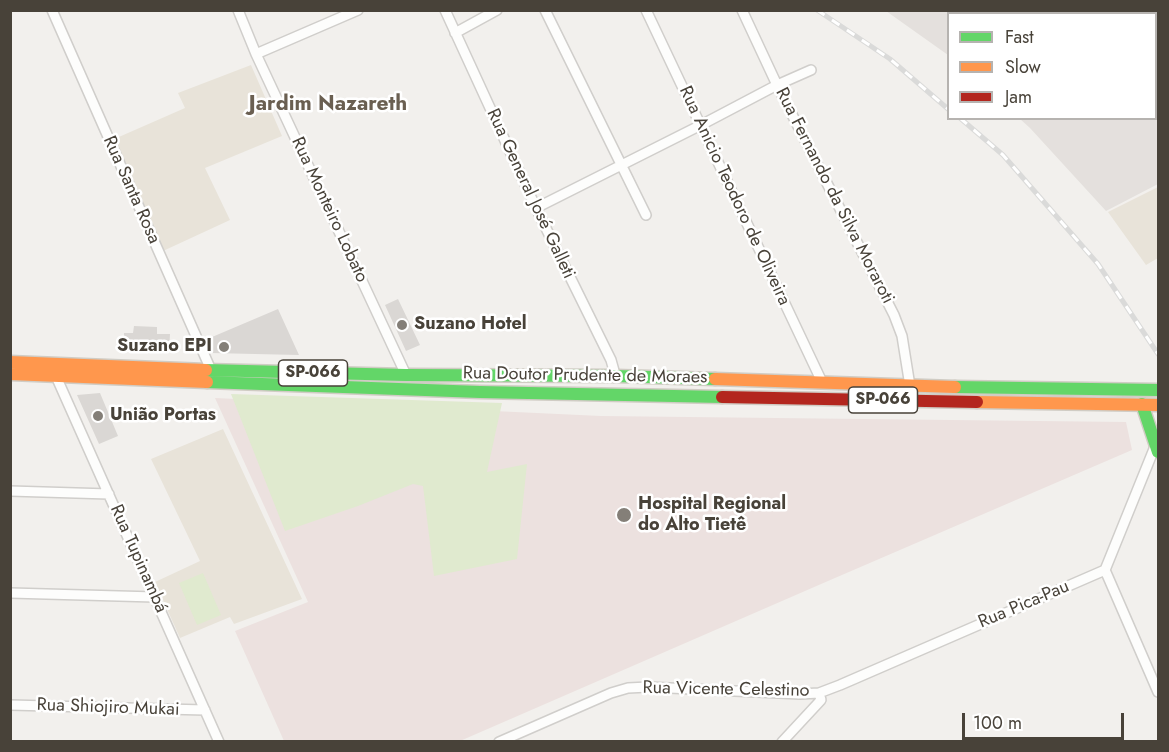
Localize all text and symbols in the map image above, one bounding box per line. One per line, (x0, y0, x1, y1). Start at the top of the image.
legend (947, 12, 1157, 120)
text: Fast (1005, 24, 1034, 50)
text: Slow (1005, 54, 1041, 80)
street label: Rua Anicio Teodoro de Oliveira (674, 83, 794, 309)
street label: Rua Fernando da Silva Moraroti (770, 84, 898, 308)
text: Jam (1005, 84, 1032, 110)
district label: Jardim Nazareth (249, 92, 407, 118)
street label: Rua General José Galleti (481, 106, 579, 282)
street label: Rua Santa Rosa (98, 133, 164, 247)
street label: Rua Monteiro Lobato (286, 134, 372, 286)
place label: Suzano Hotel (414, 314, 527, 336)
marker: Suzano Hotel (395, 318, 409, 332)
place label: Suzano EPI (117, 336, 212, 358)
marker: Suzano EPI (217, 340, 231, 354)
road number: SP-066 (278, 360, 348, 386)
street label: Rua Doutor Prudente de Moraes (463, 363, 707, 389)
road number: SP-066 (848, 387, 918, 413)
place label: União Portas (110, 405, 216, 427)
marker: União Portas (91, 409, 105, 423)
place label: Hospital Regional do Alto Tietê (638, 494, 786, 536)
street label: Rua Tupinambá (105, 502, 171, 616)
marker: Hospital Regional do Alto Tietê (615, 506, 633, 524)
street label: Rua Pica-Pau (975, 576, 1073, 634)
street label: Rua Vicente Celestino (642, 678, 810, 702)
street label: Rua Shiojiro Mukai (36, 695, 180, 721)
scale bar (965, 701, 1127, 739)
text: 100 m (973, 710, 1022, 736)

